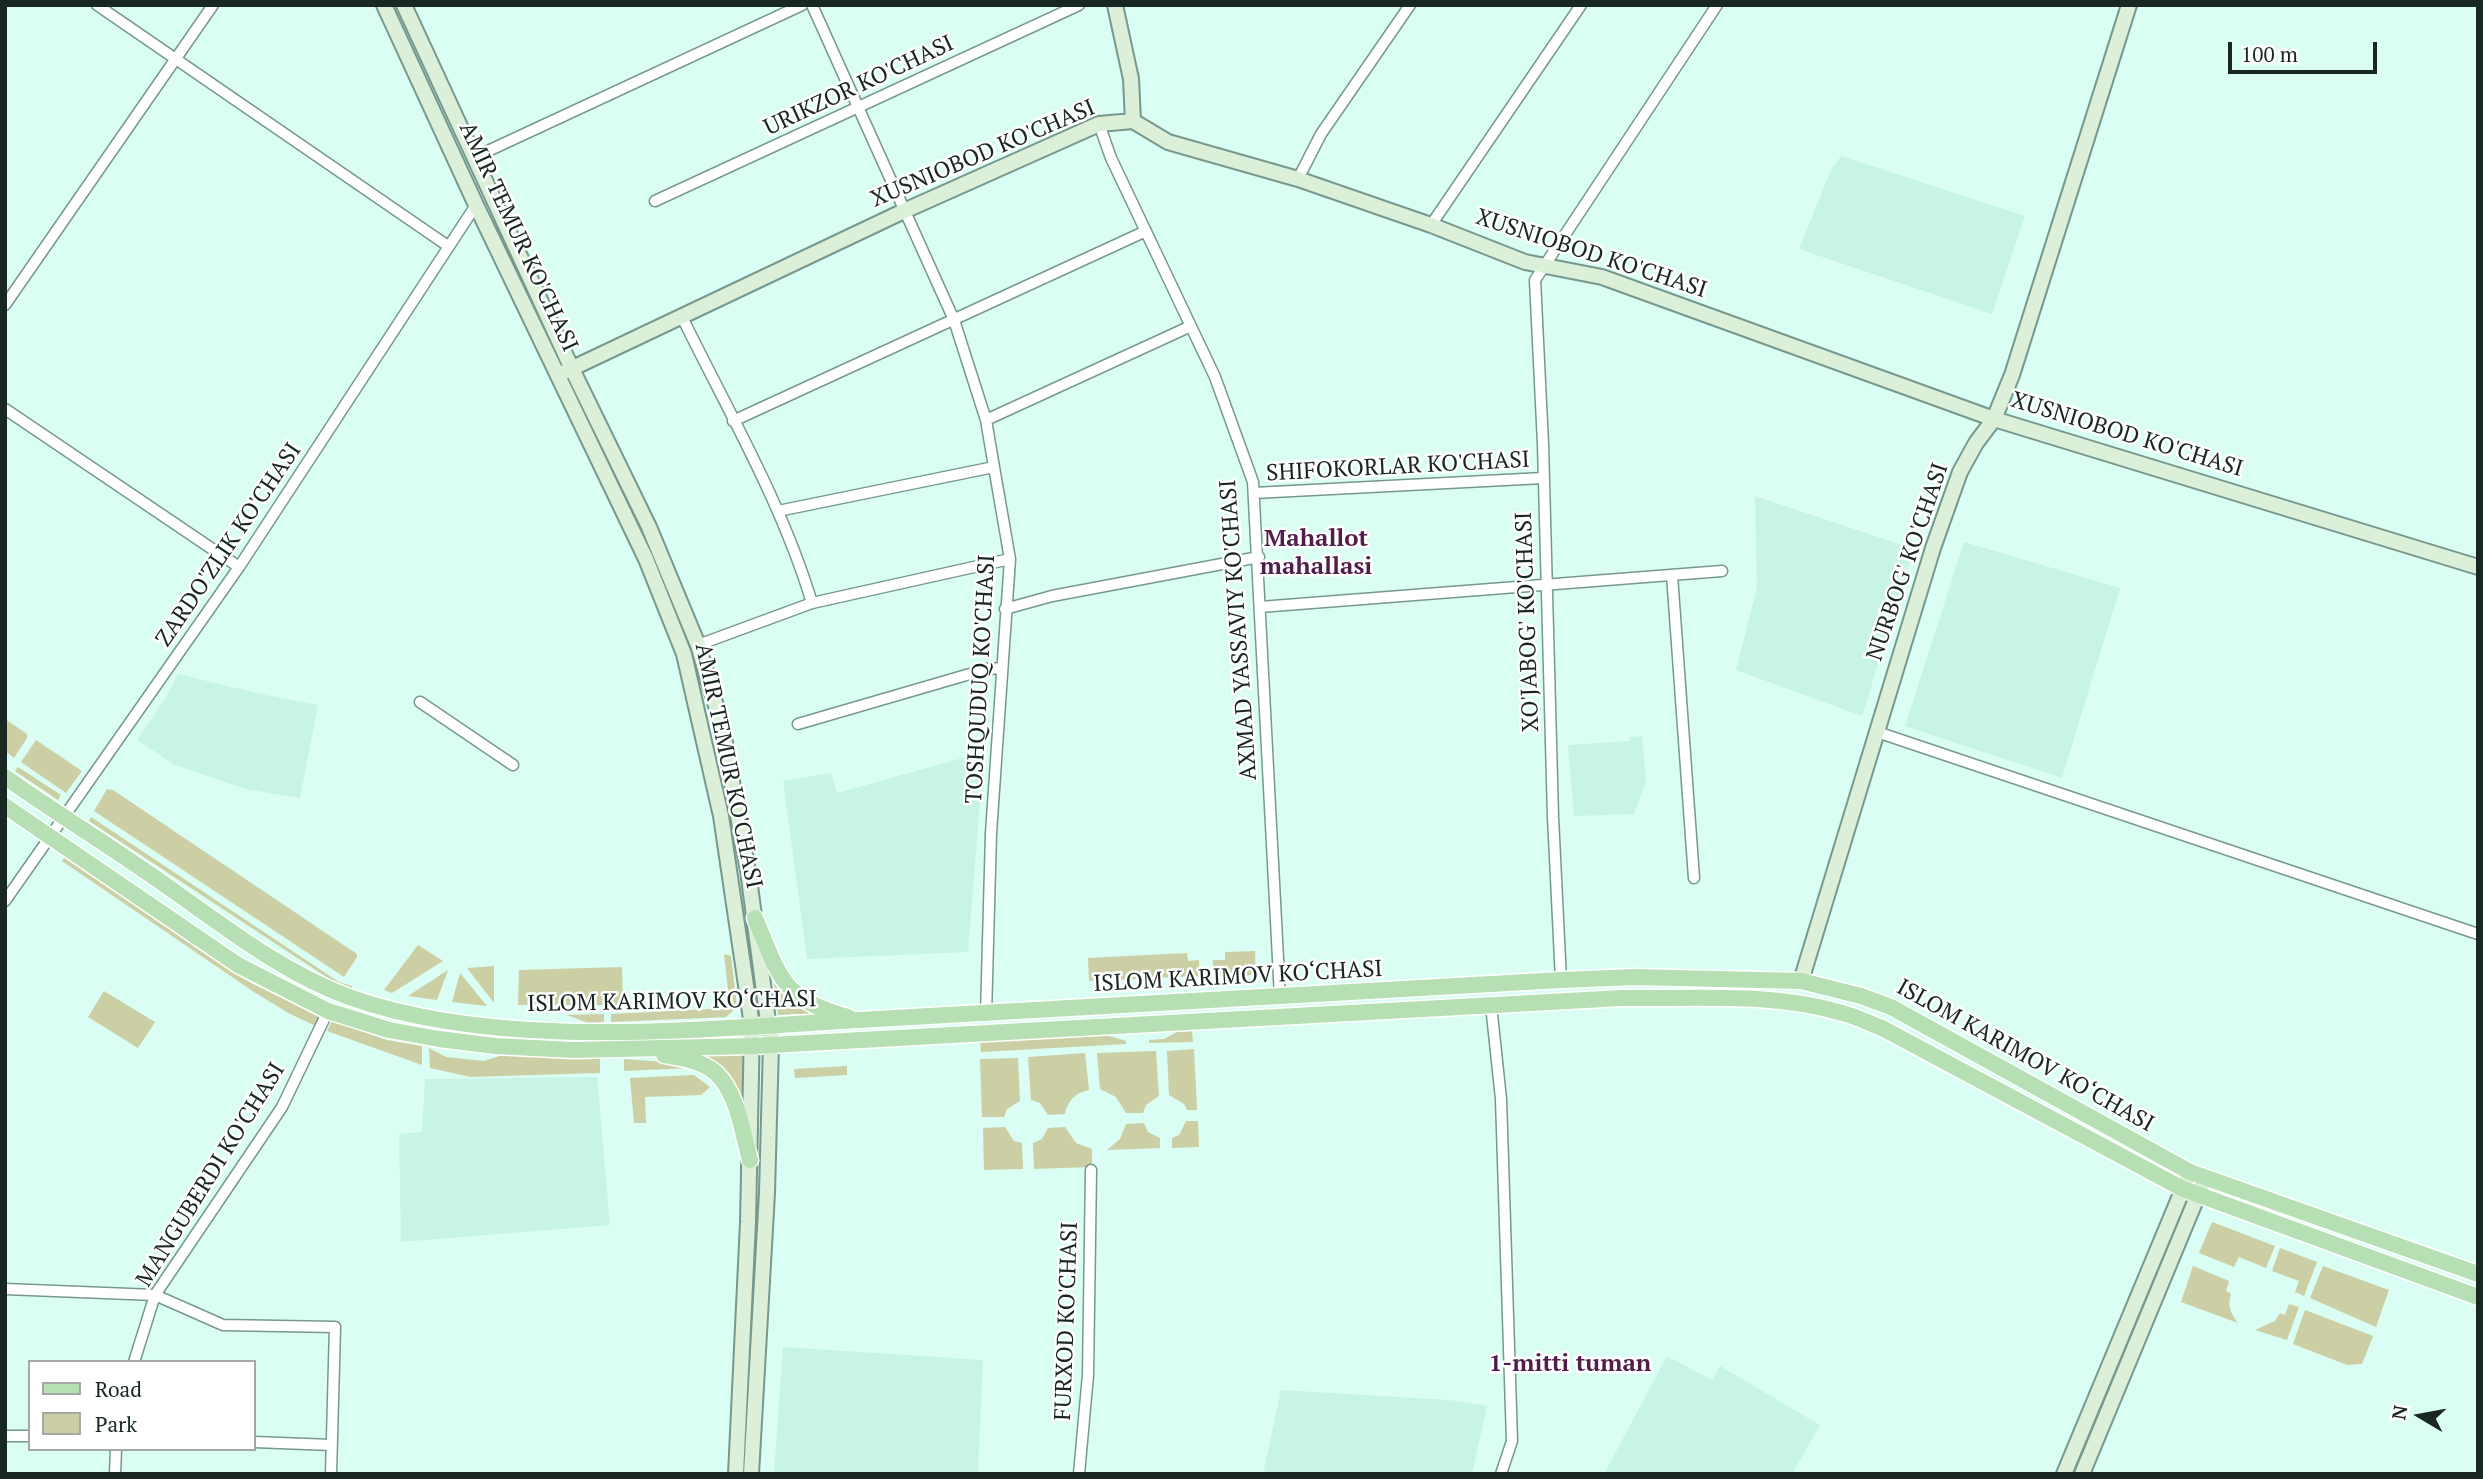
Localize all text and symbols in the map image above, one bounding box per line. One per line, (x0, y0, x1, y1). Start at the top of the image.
scale bar (2231, 28, 2380, 72)
street label: URIKZOR KO'CHASI (760, 30, 958, 142)
text: 100 m (2241, 40, 2298, 68)
street label: XUSNIOBOD KO'CHASI (867, 94, 1099, 214)
street label: AMIR TEMUR KO'CHASI (453, 118, 583, 356)
street label: XUSNIOBOD KO'CHASI (1472, 204, 1710, 304)
street label: XUSNIOBOD KO'CHASI (2008, 387, 2246, 483)
street label: ZARDO'ZLIK KO'CHASI (151, 438, 307, 652)
street label: SHIFOKORLAR KO'CHASI (1266, 446, 1530, 488)
street label: NURBOG' KO'CHASI (1861, 459, 1955, 665)
street label: AXMAD YASSAVIY KO'CHASI (1215, 479, 1263, 781)
street label: XO'JABOG' KO'CHASI (1510, 511, 1546, 733)
district label: Mahallot mahallasi (1260, 525, 1372, 581)
street label: TOSHQUDUQ KO'CHASI (961, 554, 1001, 804)
street label: AMIR TEMUR KO'CHASI (689, 641, 767, 891)
street label: ISLOM KARIMOV KO‘CHASI (1093, 956, 1383, 998)
street label: ISLOM KARIMOV KO‘CHASI (1892, 974, 2158, 1138)
street label: ISLOM KARIMOV KO‘CHASI (527, 986, 817, 1018)
street label: MANGUBERDI KO'CHASI (131, 1058, 291, 1292)
street label: FURXOD KO'CHASI (1050, 1221, 1084, 1421)
district label: 1-mitti tuman (1489, 1350, 1651, 1378)
legend (28, 1360, 256, 1451)
text: Road (95, 1375, 142, 1403)
north arrow (2385, 1381, 2455, 1451)
text: N (2385, 1403, 2412, 1422)
text: Park (95, 1410, 137, 1438)

